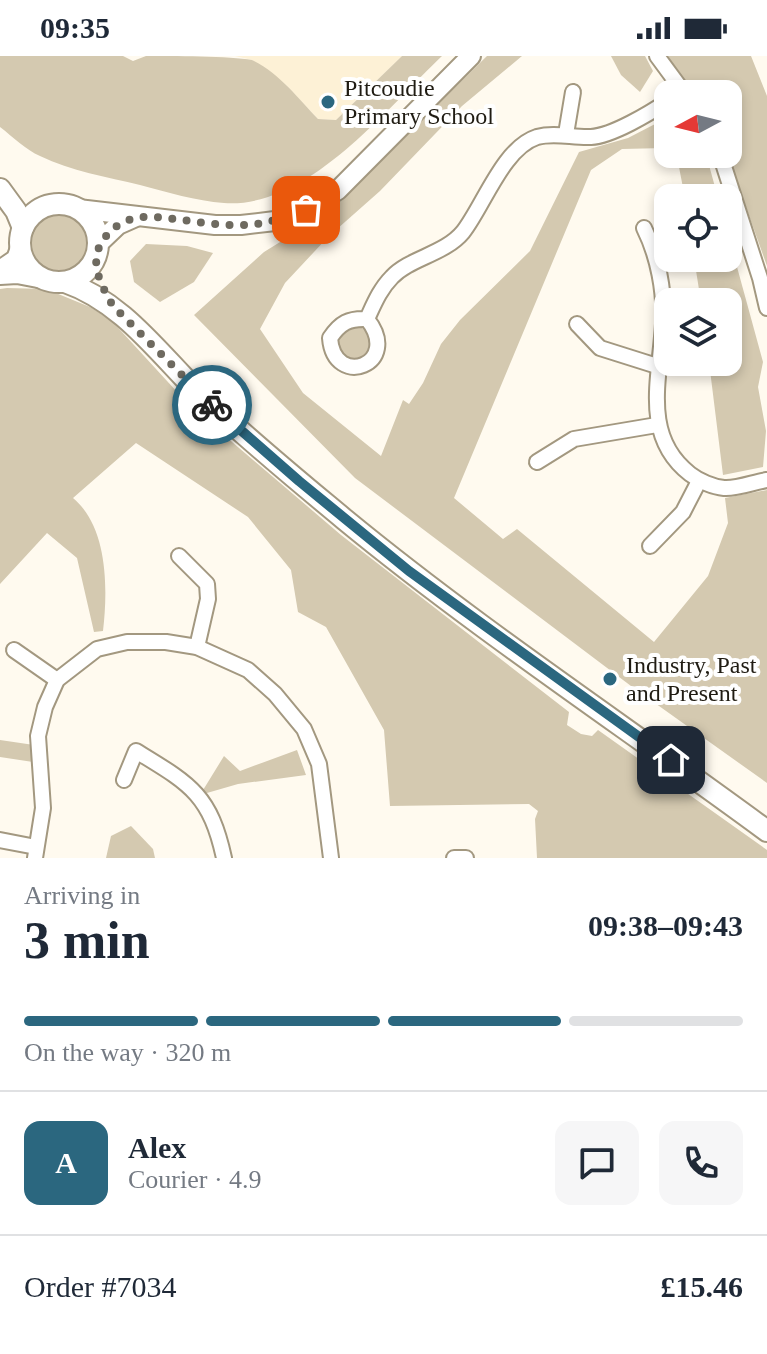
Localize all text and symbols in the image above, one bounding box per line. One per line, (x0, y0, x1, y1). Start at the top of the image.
text: 09:35 (40, 11, 110, 44)
place label: Pitcoudie Primary School (344, 75, 494, 129)
north arrow (654, 80, 742, 168)
map controls (654, 80, 742, 376)
marker: Pitcoudie Primary School (319, 93, 337, 111)
pin (272, 176, 340, 244)
button: locate (654, 184, 742, 272)
icon: bag (284, 188, 328, 232)
button: layers (654, 288, 742, 376)
courier (172, 365, 252, 445)
icon: bike (190, 383, 234, 427)
place label: Industry, Past and Present (626, 652, 757, 706)
marker: Industry, Past and Present (601, 670, 619, 688)
pin (637, 726, 705, 794)
icon: home (649, 738, 693, 782)
text: Arriving in (24, 881, 140, 910)
text: 09:38–09:43 (588, 909, 743, 942)
text: 3 min (24, 912, 150, 969)
text: On the way · 320 m (24, 1038, 231, 1067)
button: chat (555, 1121, 639, 1205)
button: phone (659, 1121, 743, 1205)
text: Alex (128, 1131, 186, 1164)
text: A (55, 1146, 77, 1179)
text: Courier · 4.9 (128, 1165, 262, 1194)
text: Order #7034 (24, 1270, 176, 1303)
text: £15.46 (661, 1270, 743, 1303)

